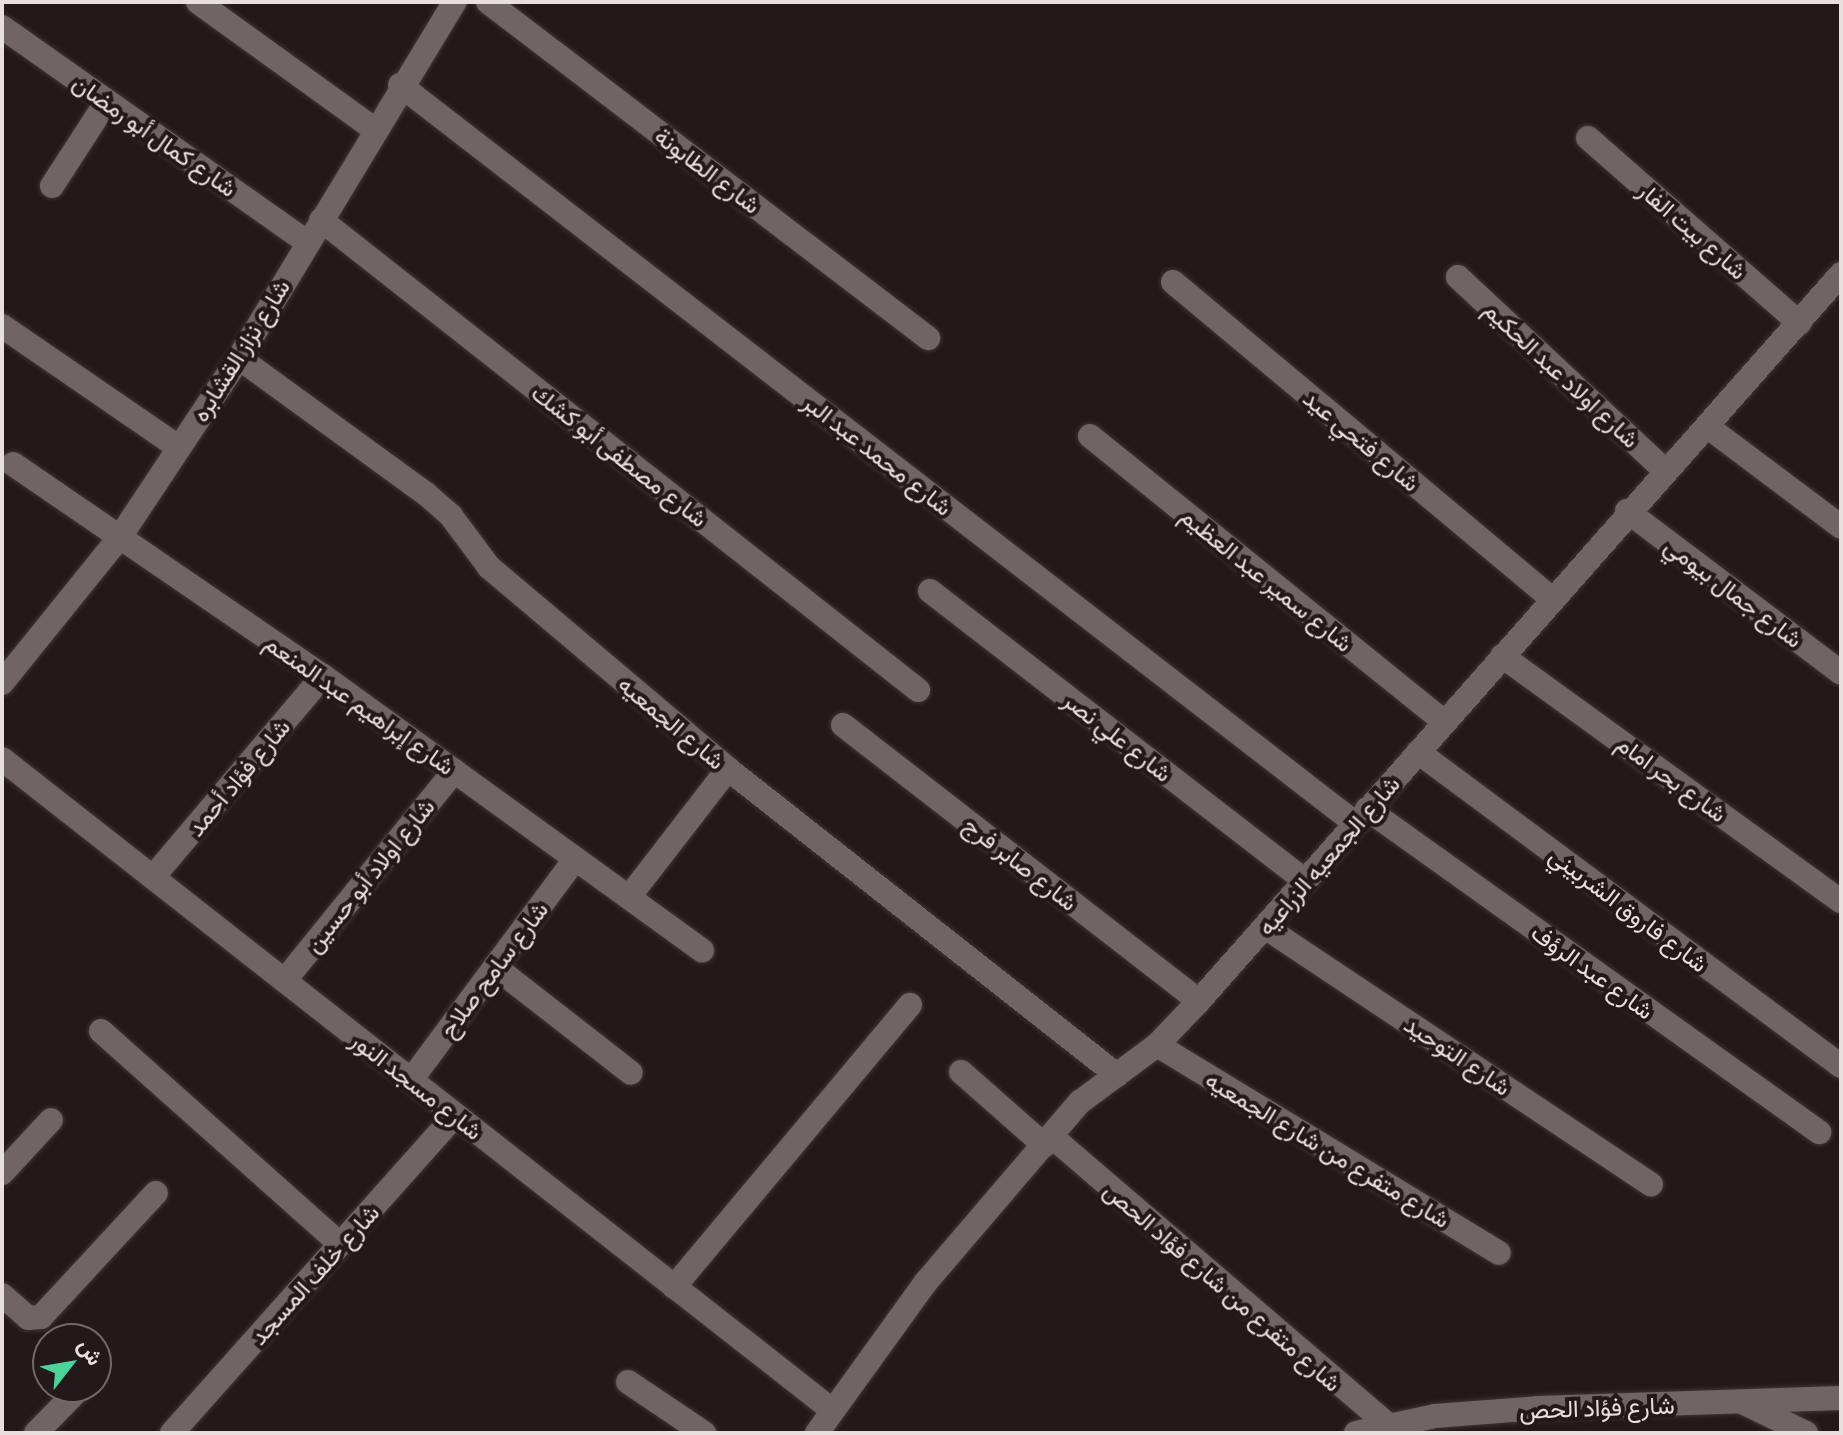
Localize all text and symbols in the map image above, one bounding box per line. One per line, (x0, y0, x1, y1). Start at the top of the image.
street label: شارع كمال أبو رمضان (67, 68, 243, 202)
street label: شارع الطابونة (649, 121, 767, 219)
street label: شارع بيت الفار (1633, 175, 1753, 285)
street label: شارع نزاز القشابره (185, 274, 295, 426)
street label: شارع اولاد عبد الحكيم (1478, 295, 1646, 453)
street label: شارع مصطفى أبو كشك (526, 377, 714, 533)
street label: شارع فتحي عيد (1298, 383, 1426, 497)
street label: شارع محمد عبد البر (798, 387, 958, 521)
street label: شارع سمير عبد العظيم (1175, 501, 1359, 657)
street label: شارع جمال بيومي (1659, 531, 1809, 653)
street label: شارع إبراهيم عبد المنعم (259, 628, 461, 780)
street label: شارع الجمعيه (613, 669, 731, 775)
street label: شارع علي نصر (1058, 685, 1178, 787)
street label: شارع فؤاد أحمد (181, 712, 295, 842)
street label: شارع بحر امام (1611, 728, 1733, 828)
street label: شارع الجمعيه الزراعيه (1251, 769, 1405, 941)
street label: شارع اولاد أبو حسين (298, 792, 440, 958)
street label: شارع صابر فرج (958, 810, 1084, 916)
street label: شارع فاروق الشربيني (1544, 840, 1714, 978)
street label: شارع سامح صلاح (433, 895, 553, 1043)
street label: شارع عبد الرؤف (1526, 917, 1660, 1025)
street label: شارع التوحيد (1399, 1009, 1517, 1101)
street label: شارع مسجد النور (345, 1025, 489, 1145)
street label: شارع متفرع من شارع الجمعيه (1201, 1065, 1455, 1233)
street label: شارع متفرع من شارع فؤاد الحص (1098, 1175, 1348, 1397)
street label: شارع خلف المسجد (243, 1198, 385, 1350)
north arrow (32, 1323, 112, 1403)
text: ش (73, 1333, 110, 1370)
street label: شارع فؤاد الحص (1519, 1390, 1675, 1424)

